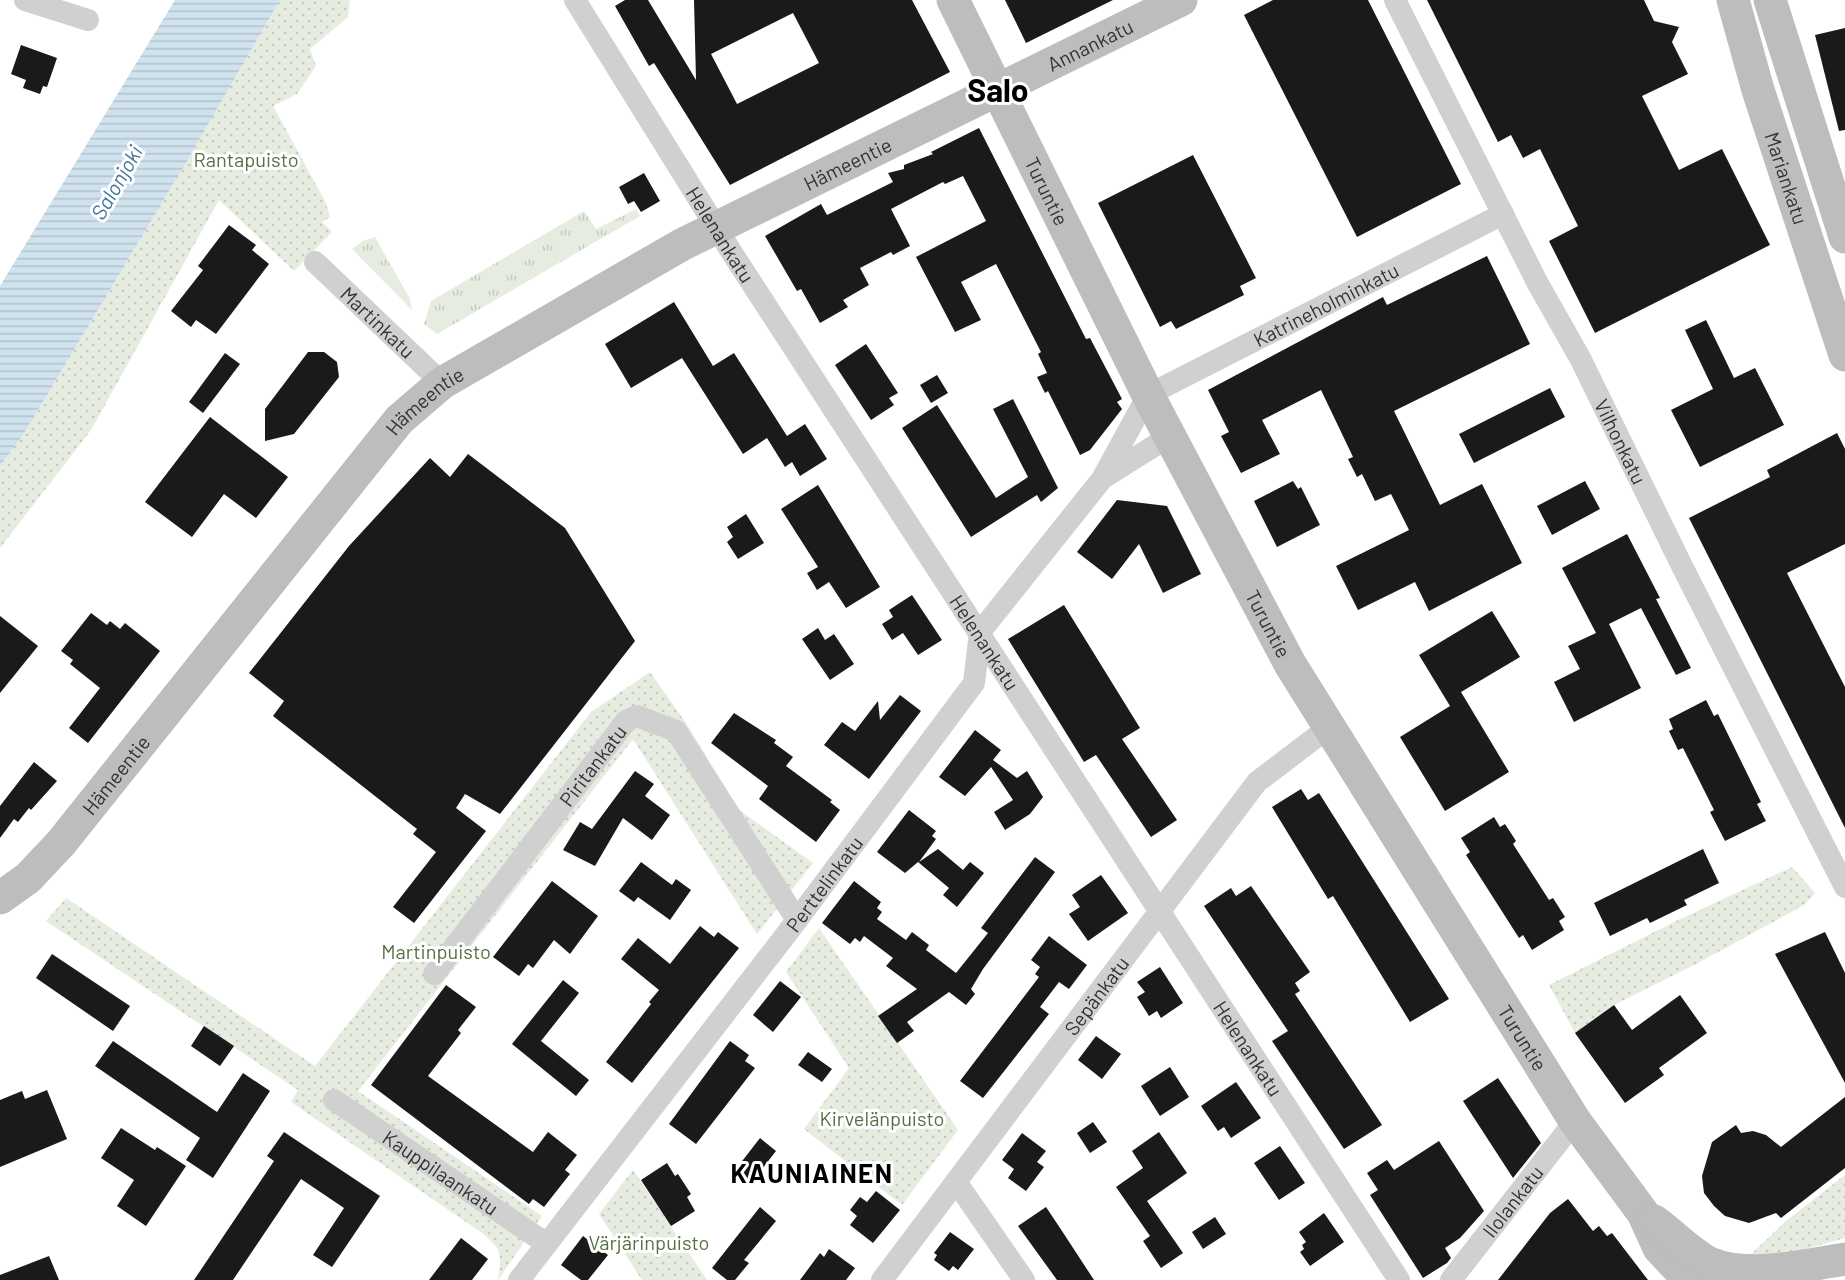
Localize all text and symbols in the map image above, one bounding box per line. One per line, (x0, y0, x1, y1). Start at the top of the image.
street label: Annankatu (1043, 13, 1137, 76)
district label: Salo (967, 70, 1029, 108)
street label: Mariankatu (1761, 129, 1813, 227)
street label: Hämeentie (800, 132, 895, 195)
water label: Salonjoki (85, 140, 148, 223)
park label: Rantapuisto (193, 147, 299, 171)
street label: Turuntie (1020, 153, 1074, 229)
street label: Helenankatu (682, 182, 760, 287)
street label: Katrineholminkatu (1249, 257, 1402, 351)
street label: Martinkatu (336, 281, 420, 363)
street label: Hämeentie (380, 361, 468, 440)
street label: Vilhonkatu (1590, 395, 1652, 488)
street label: Turuntie (1241, 586, 1296, 662)
street label: Helenankatu (945, 590, 1025, 694)
street label: Piritankatu (554, 720, 631, 811)
street label: Hämeentie (77, 730, 155, 819)
street label: Perttelinkatu (781, 831, 867, 936)
park label: Martinpuisto (381, 939, 491, 963)
street label: Sepänkatu (1059, 951, 1134, 1040)
street label: Helenankatu (1209, 996, 1288, 1100)
street label: Turuntie (1493, 1000, 1553, 1075)
park label: Kirvelänpuisto (820, 1106, 944, 1130)
street label: Kauppilaankatu (379, 1125, 503, 1220)
district label: KAUNIAINEN (730, 1157, 894, 1188)
street label: Ilolankatu (1477, 1161, 1548, 1242)
park label: Värjärinpuisto (589, 1230, 709, 1254)

